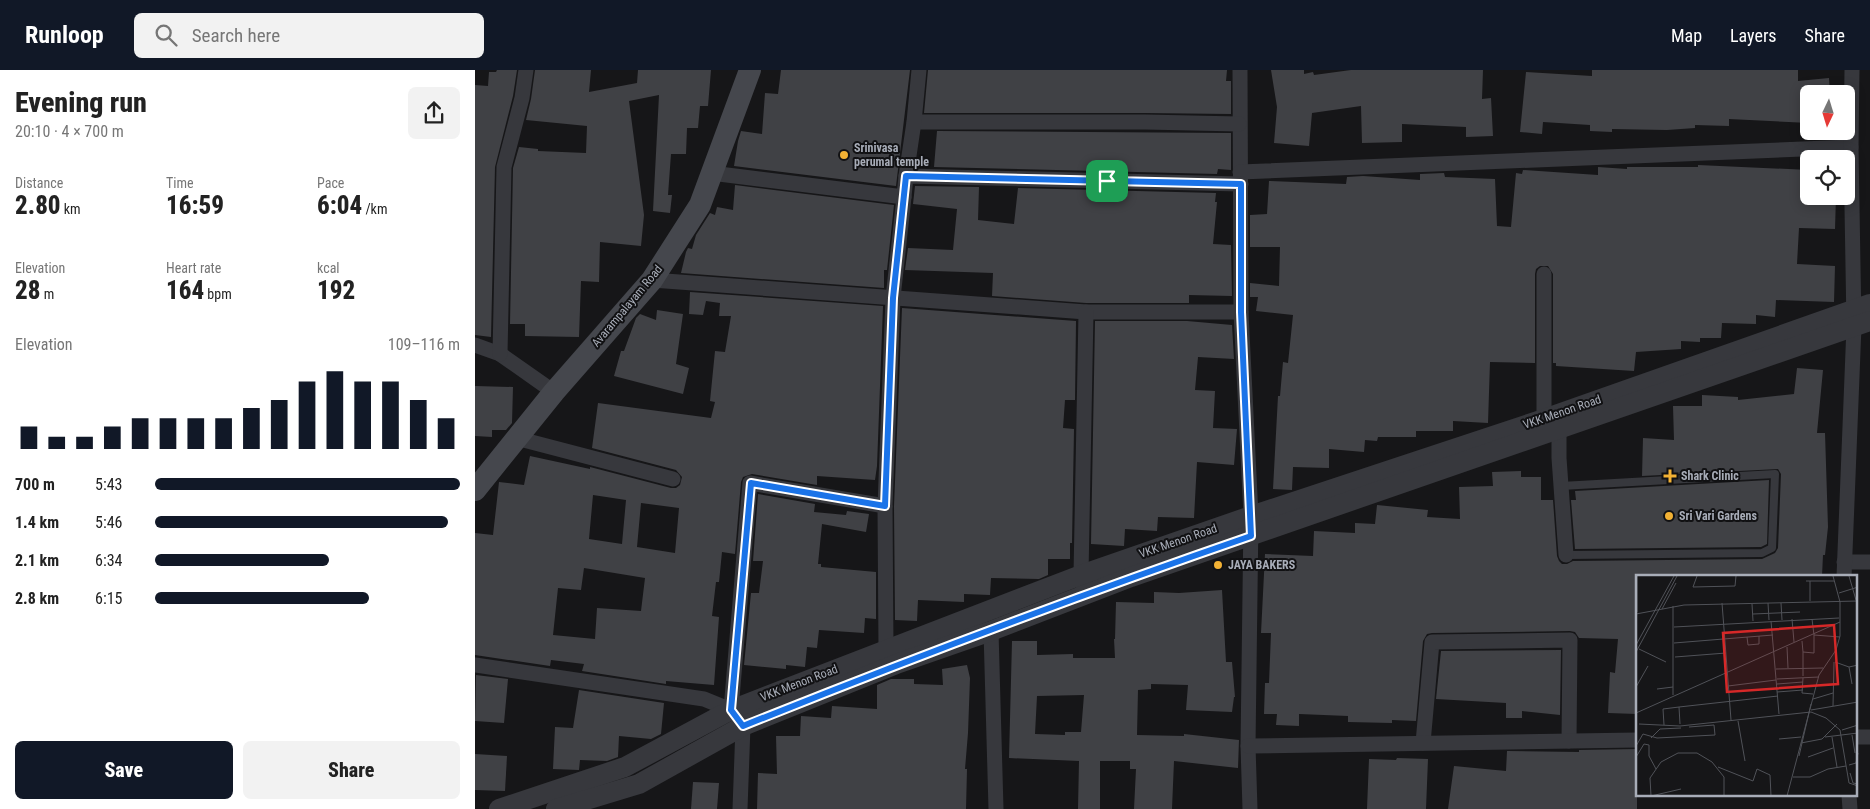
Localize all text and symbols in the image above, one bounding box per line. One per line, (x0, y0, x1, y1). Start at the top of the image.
search box (134, 13, 484, 58)
text: Runloop (25, 21, 104, 49)
icon: search (152, 21, 180, 49)
text: Search here (192, 24, 280, 47)
text: Map (1671, 25, 1702, 46)
text: Layers (1730, 25, 1777, 46)
text: Share (1805, 25, 1845, 46)
north arrow (1800, 85, 1855, 140)
map controls (1800, 85, 1855, 205)
text: Evening run (15, 86, 147, 119)
button: share (408, 87, 460, 139)
text: 20:10 · 4 × 700 m (15, 122, 124, 141)
place label: Srinivasa perumal temple (854, 141, 929, 169)
marker: Srinivasa perumal temple (838, 149, 850, 161)
button: locate (1800, 150, 1855, 205)
pin (1086, 160, 1128, 202)
icon: arrive (1093, 167, 1121, 195)
text: Distance (15, 175, 63, 191)
text: Time (166, 175, 194, 191)
text: Pace (317, 175, 344, 191)
text: 2.80 (15, 191, 61, 220)
text: 16:59 (166, 191, 224, 220)
text: 6:04 (317, 191, 362, 220)
text: km (61, 201, 81, 217)
text: /km (362, 201, 387, 217)
text: Elevation (15, 260, 65, 276)
text: Heart rate (166, 260, 221, 276)
text: kcal (317, 260, 340, 276)
street label: Avarampalayam Road (589, 262, 665, 350)
text: 28 (15, 276, 40, 305)
text: 164 (166, 276, 204, 305)
text: 192 (317, 276, 355, 305)
text: m (40, 286, 54, 302)
text: bpm (204, 286, 232, 302)
text: Elevation (15, 335, 73, 354)
text: 109–116 m (388, 335, 460, 354)
street label: VKK Menon Road (1521, 392, 1603, 432)
marker: Shark Clinic (1663, 469, 1677, 483)
place label: Shark Clinic (1681, 469, 1739, 483)
text: 700 m (15, 475, 55, 494)
text: 5:43 (95, 475, 122, 494)
place label: Sri Vari Gardens (1679, 509, 1757, 523)
marker: Sri Vari Gardens (1663, 510, 1675, 522)
text: 1.4 km (15, 513, 59, 532)
text: 5:46 (95, 513, 122, 532)
street label: VKK Menon Road (1137, 521, 1219, 561)
text: 2.1 km (15, 551, 59, 570)
text: 6:34 (95, 551, 122, 570)
place label: JAYA BAKERS (1228, 558, 1296, 572)
marker: JAYA BAKERS (1212, 559, 1224, 571)
inset map (1636, 575, 1857, 796)
text: 2.8 km (15, 589, 59, 608)
text: 6:15 (95, 589, 122, 608)
street label: VKK Menon Road (758, 662, 840, 704)
button: Save (15, 741, 233, 799)
button: Share (243, 741, 460, 799)

